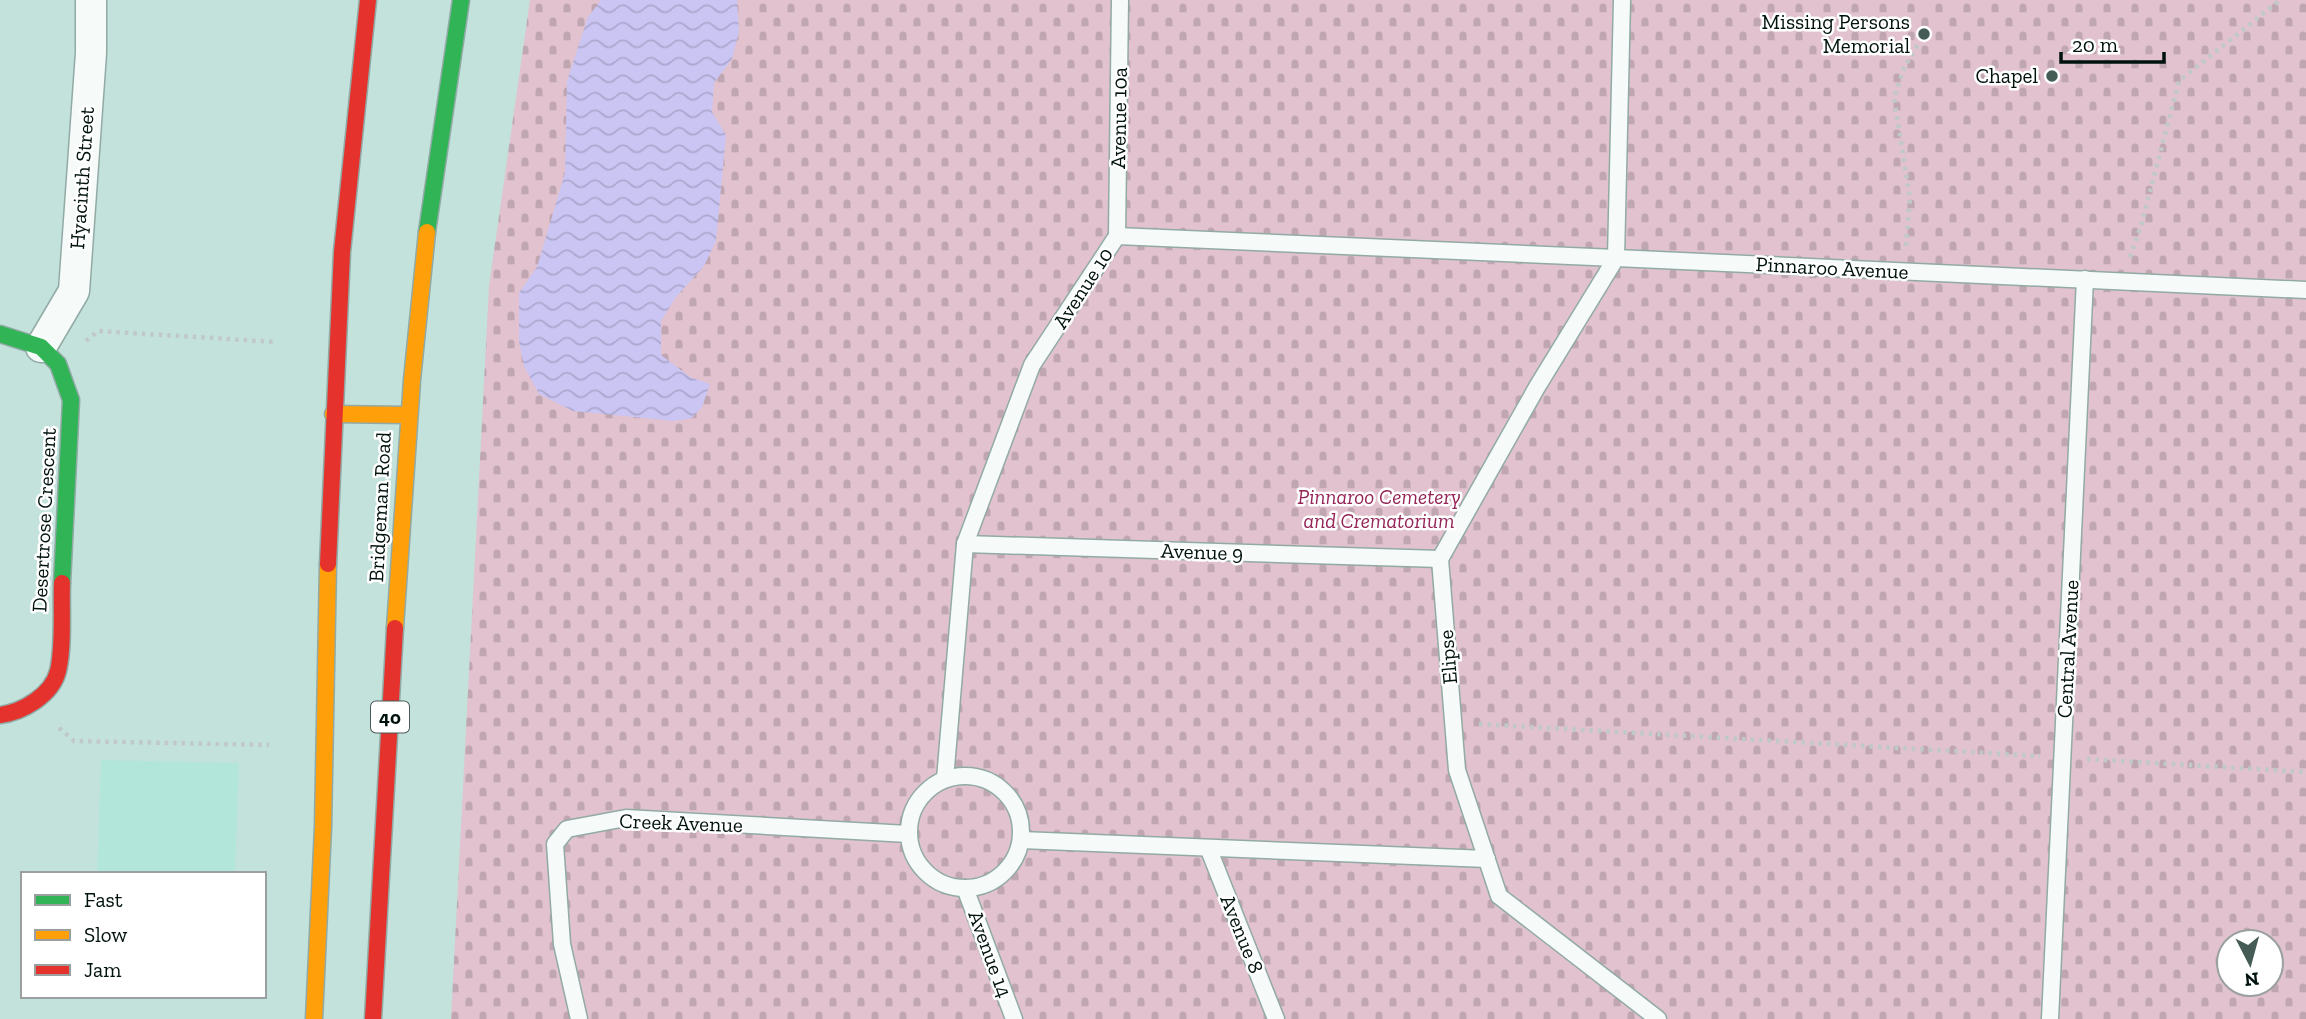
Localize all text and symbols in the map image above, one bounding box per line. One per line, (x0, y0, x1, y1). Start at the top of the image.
place label: Missing Persons Memorial (1762, 9, 1910, 58)
scale bar (2061, 21, 2164, 65)
marker: Missing Persons Memorial (1916, 26, 1932, 42)
text: 20 m (2072, 32, 2118, 57)
place label: Chapel (1976, 63, 2038, 88)
street label: Avenue 10a (1105, 67, 1132, 169)
marker: Chapel (2044, 68, 2060, 84)
street label: Hyacinth Street (64, 106, 99, 250)
street label: Avenue 10 (1047, 243, 1118, 333)
street label: Pinnaroo Avenue (1755, 251, 1909, 284)
street label: Desertrose Crescent (26, 427, 61, 613)
street label: Bridgeman Road (363, 431, 396, 583)
park label: Pinnaroo Cemetery and Crematorium (1297, 484, 1461, 533)
street label: Avenue 9 (1160, 538, 1244, 565)
street label: Central Avenue (2051, 579, 2084, 719)
street label: Elipse (1433, 629, 1462, 685)
road number: 40 (371, 702, 409, 732)
street label: Creek Avenue (619, 808, 743, 837)
legend (21, 872, 266, 998)
text: Fast (84, 887, 123, 912)
street label: Avenue 8 (1215, 891, 1270, 977)
street label: Avenue 14 (963, 907, 1018, 1001)
text: Slow (84, 922, 127, 947)
north arrow (2215, 928, 2285, 998)
text: Jam (84, 957, 121, 982)
text: N (2243, 967, 2260, 992)

